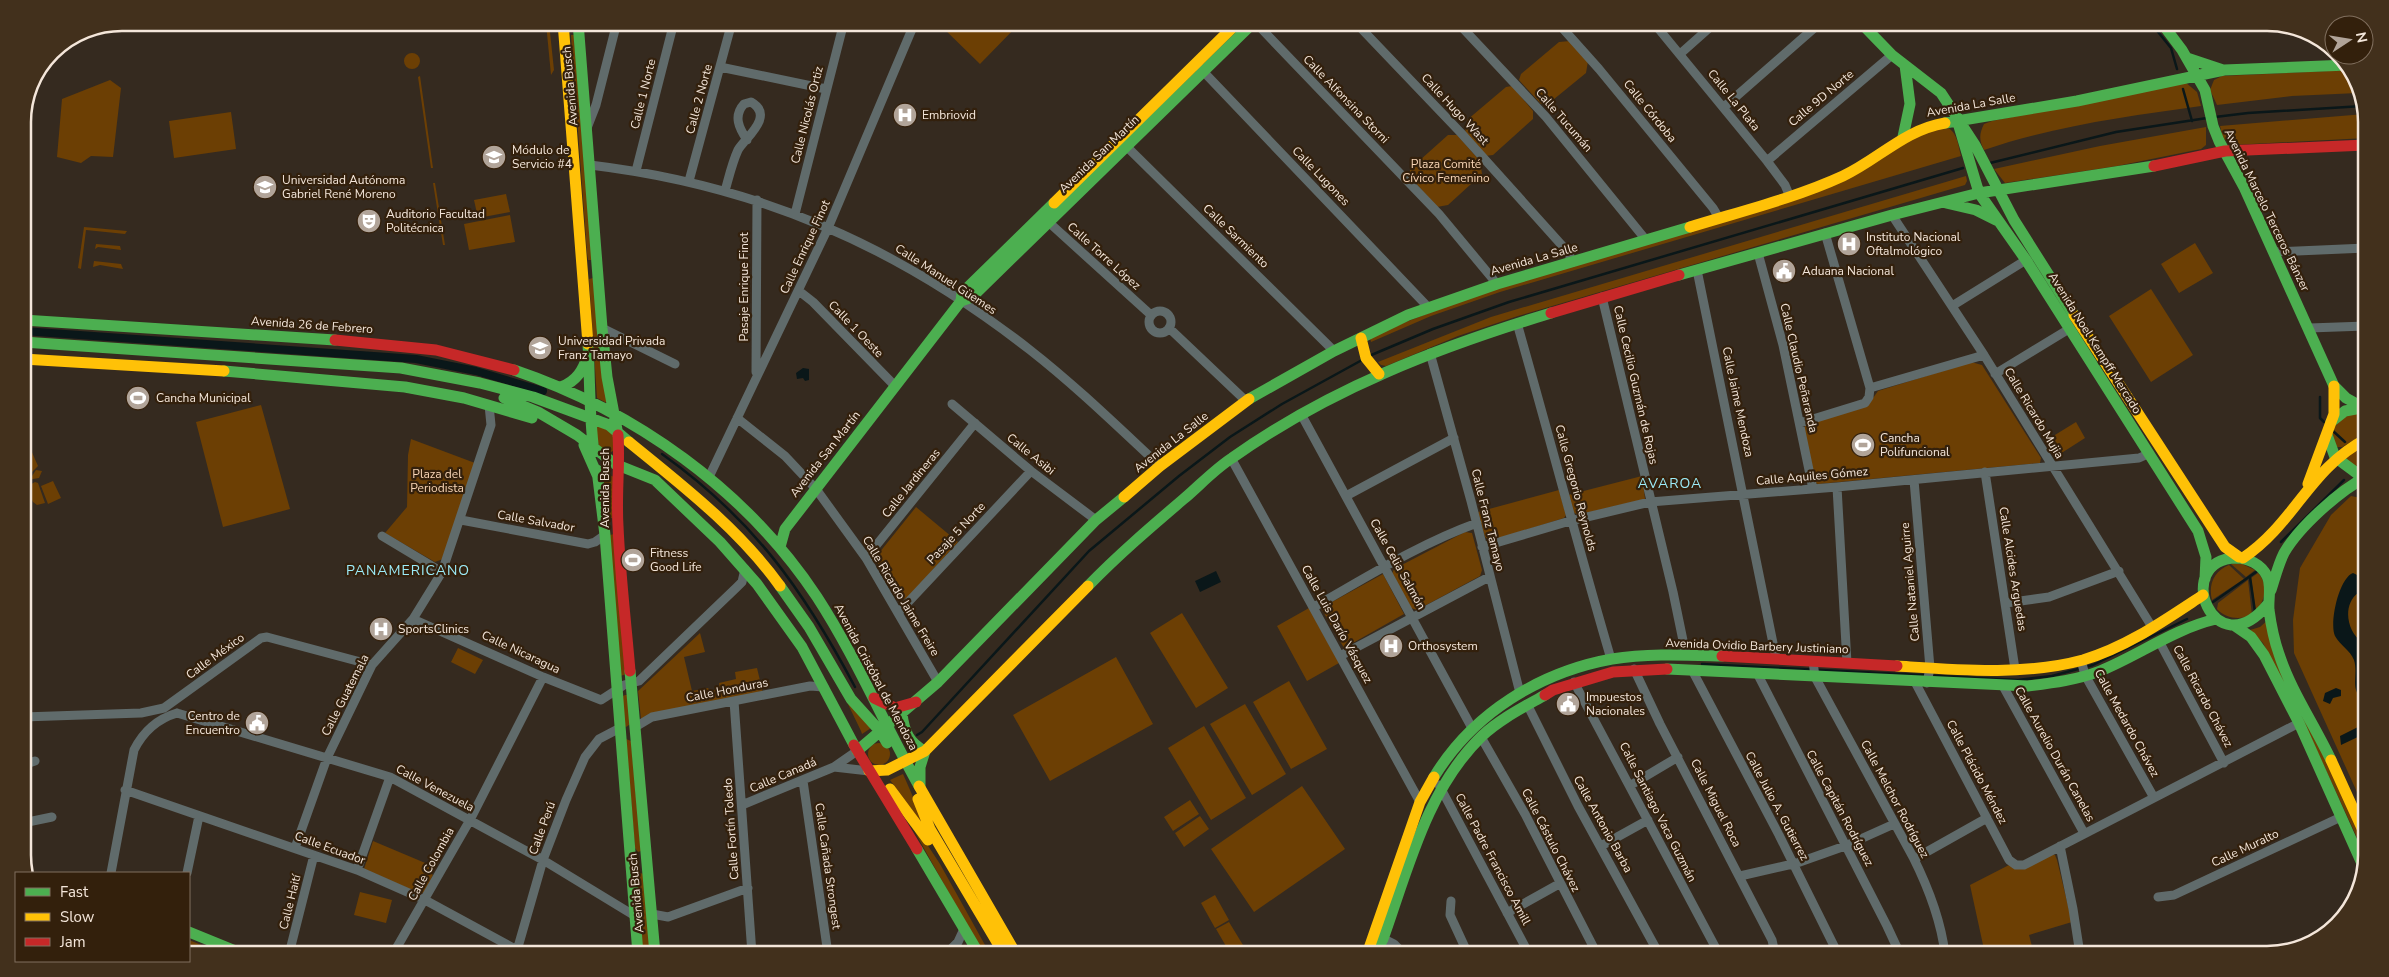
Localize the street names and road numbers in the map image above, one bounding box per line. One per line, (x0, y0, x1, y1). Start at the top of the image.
street label: Avenida Busch (559, 45, 581, 127)
street label: Calle Alfonsina Storni (1300, 51, 1392, 147)
street label: Calle 1 Norte (627, 57, 659, 131)
street label: Calle 2 Norte (682, 62, 716, 136)
street label: Calle Nicolás Ortiz (787, 64, 827, 165)
street label: Calle La Plata (1704, 66, 1764, 134)
street label: Calle 9D Norte (1785, 66, 1857, 130)
street label: Calle Hugo Wast (1418, 70, 1493, 149)
street label: Calle Córdoba (1620, 76, 1680, 146)
street label: Calle Tucumán (1532, 85, 1596, 155)
street label: Avenida La Salle (1925, 89, 2017, 121)
street label: Avenida San Martín (1055, 112, 1143, 196)
street label: Avenida Marcelo Terceros Bánzer (2221, 126, 2314, 294)
street label: Calle Lugones (1289, 143, 1354, 209)
street label: Calle Enrique Finot (776, 197, 834, 297)
street label: Calle Sarmiento (1200, 200, 1273, 272)
street label: Calle Torre López (1064, 219, 1145, 294)
street label: Pasaje Enrique Finot (736, 232, 752, 342)
street label: Avenida La Salle (1489, 239, 1579, 279)
street label: Calle Manuel Güemes (892, 240, 1000, 318)
street label: Avenida Noel Kempff Mercado (2045, 269, 2145, 417)
street label: Calle 1 Oeste (825, 297, 887, 361)
street label: Calle Claudio Peñaranda (1776, 302, 1822, 434)
street label: Calle Cecilio Guzmán de Rojas (1610, 304, 1662, 466)
street label: Avenida 26 de Febrero (251, 313, 374, 337)
street label: Calle Jaime Mendoza (1718, 345, 1758, 459)
street label: Calle Ricardo Mujia (2001, 365, 2067, 461)
street label: Avenida San Martín (786, 407, 864, 501)
street label: Avenida La Salle (1131, 408, 1211, 476)
street label: Calle Gregorio Reynolds (1551, 423, 1601, 553)
street label: Calle Asibi (1004, 430, 1058, 478)
street label: Calle Jardineras (878, 445, 944, 521)
street label: Avenida Busch (597, 448, 613, 528)
street label: Calle Aquiles Gómez (1755, 463, 1869, 489)
street label: Calle Franz Tamayo (1468, 467, 1509, 573)
street label: Pasaje 5 Norte (923, 499, 989, 567)
street label: Calle Salvador (496, 506, 577, 536)
street label: Calle Alcides Arguedas (1995, 506, 2031, 633)
street label: Calle Celia Salmón (1366, 516, 1430, 612)
street label: Calle Nataniel Aguirre (1897, 522, 1923, 642)
street label: Calle Ricardo Jaime Freire (859, 533, 943, 659)
street label: Calle Luis Darío Vásquez (1298, 562, 1376, 686)
street label: Avenida Cristóbal de Mendoza (830, 601, 922, 753)
street label: Calle Nicaragua (479, 627, 563, 677)
street label: Calle México (183, 629, 248, 683)
street label: Avenida Ovidio Barbery Justiniano (1665, 635, 1849, 657)
street label: Calle Ricardo Chávez (2169, 642, 2237, 750)
street label: Calle Guatemala (318, 651, 372, 739)
street label: Calle Medardo Chávez (2091, 666, 2164, 780)
street label: Calle Honduras (685, 674, 770, 706)
street label: Calle Aurelio Durán Canelas (2011, 684, 2099, 825)
street label: Calle Plácido Méndez (1943, 717, 2011, 827)
street label: Calle Melchor Rodríguez (1857, 737, 1933, 861)
street label: Calle Santiago Vaca Guzmán (1616, 739, 1700, 885)
street label: Calle Capitán Rodríguez (1803, 747, 1878, 869)
street label: Calle Julio A. Gutierrez (1741, 749, 1813, 864)
street label: Calle Canadá (747, 754, 819, 796)
street label: Calle Miguel Roca (1687, 756, 1745, 850)
street label: Calle Venezuela (393, 761, 477, 815)
street label: Calle Antonio Barba (1570, 773, 1636, 875)
street label: Calle Fortín Toledo (719, 777, 743, 880)
street label: Calle Cástulo Chávez (1518, 786, 1584, 895)
street label: Calle Padre Francisco Amill (1451, 790, 1535, 928)
street label: Calle Perú (525, 799, 559, 857)
street label: Calle Cañada Strongest (811, 802, 845, 931)
street label: Calle Colombia (404, 824, 458, 904)
street label: Calle Muralto (2209, 825, 2282, 871)
street label: Calle Ecuador (292, 828, 368, 868)
street label: Avenida Busch (625, 852, 647, 934)
street label: Calle Haití (275, 872, 305, 931)

